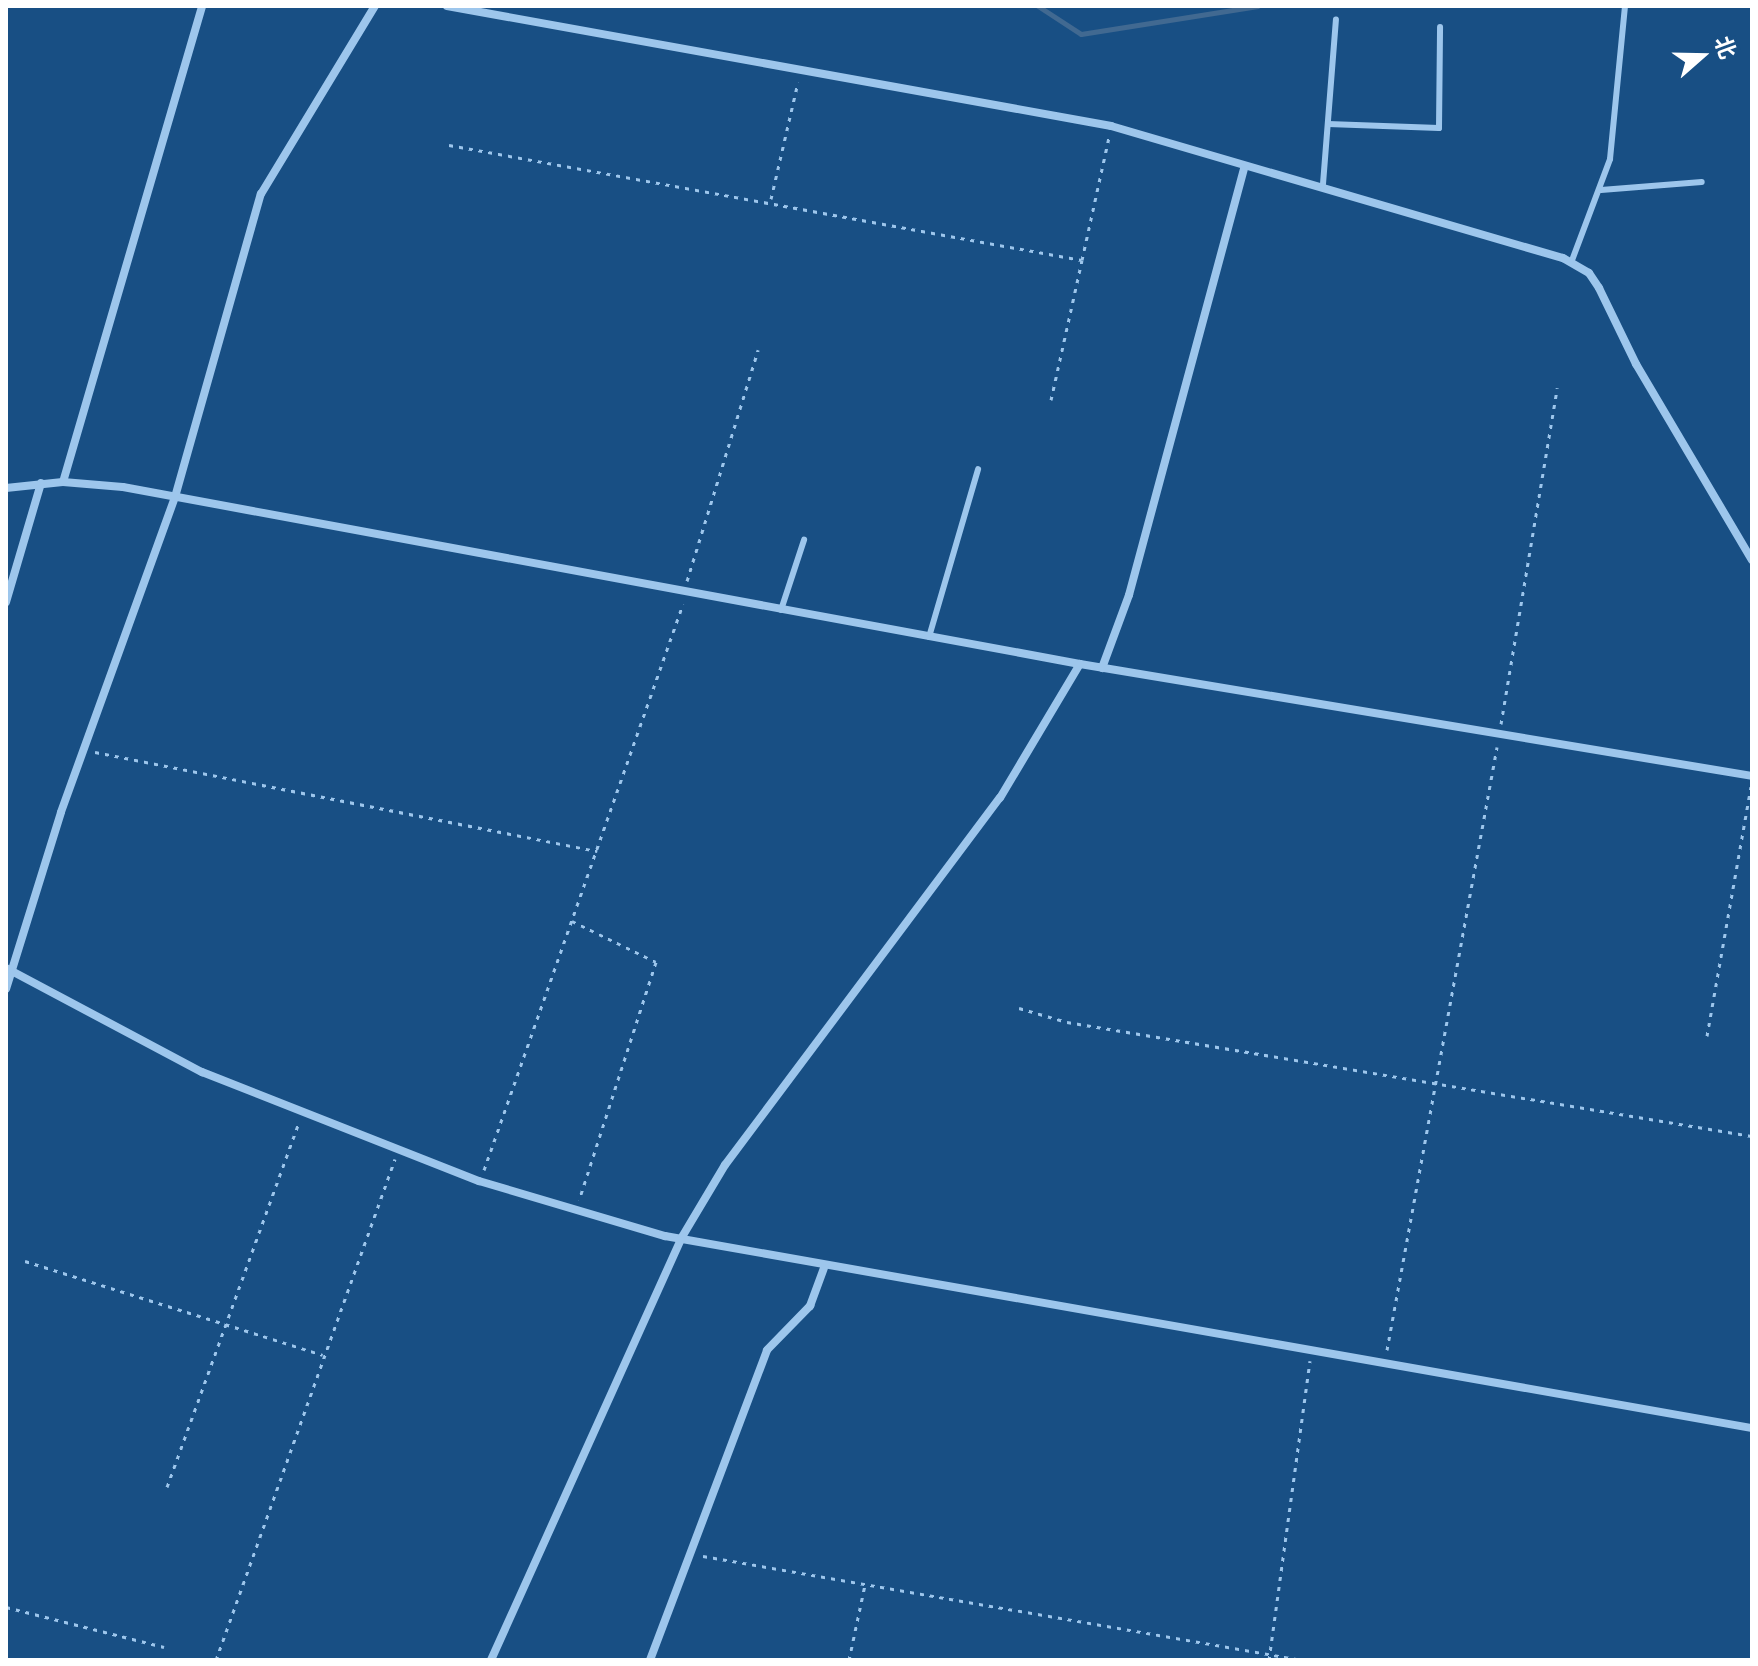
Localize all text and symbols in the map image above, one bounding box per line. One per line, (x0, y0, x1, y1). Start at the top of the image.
north arrow (1662, 16, 1742, 96)
text: 北 (1709, 33, 1741, 63)

